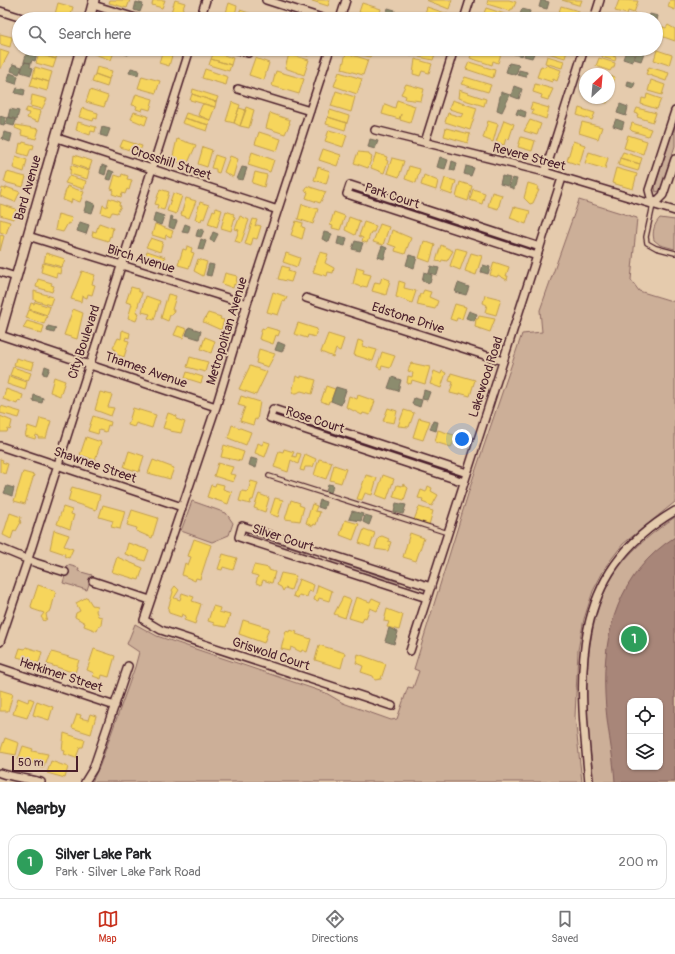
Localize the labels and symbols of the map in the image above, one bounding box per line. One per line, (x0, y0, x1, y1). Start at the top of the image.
north arrow (579, 68, 615, 104)
street label: Revere Street (491, 140, 568, 175)
street label: Crosshill Street (129, 142, 214, 184)
street label: Bard Avenue (11, 153, 45, 222)
street label: Park Court (362, 180, 422, 213)
street label: Birch Avenue (105, 241, 177, 277)
street label: Metropolitan Avenue (203, 275, 251, 387)
street label: Edstone Drive (370, 299, 447, 337)
street label: City Boulevard (64, 303, 104, 381)
street label: Lakewood Road (465, 335, 507, 419)
street label: Thames Avenue (103, 348, 190, 392)
street label: Rose Court (284, 403, 347, 437)
your location (452, 429, 472, 449)
street label: Shawnee Street (51, 443, 139, 487)
street label: Silver Court (250, 520, 317, 556)
pin: 1 (621, 624, 647, 654)
street label: Griswold Court (230, 634, 313, 674)
street label: Herkimer Street (17, 654, 105, 696)
scale bar (12, 754, 78, 773)

